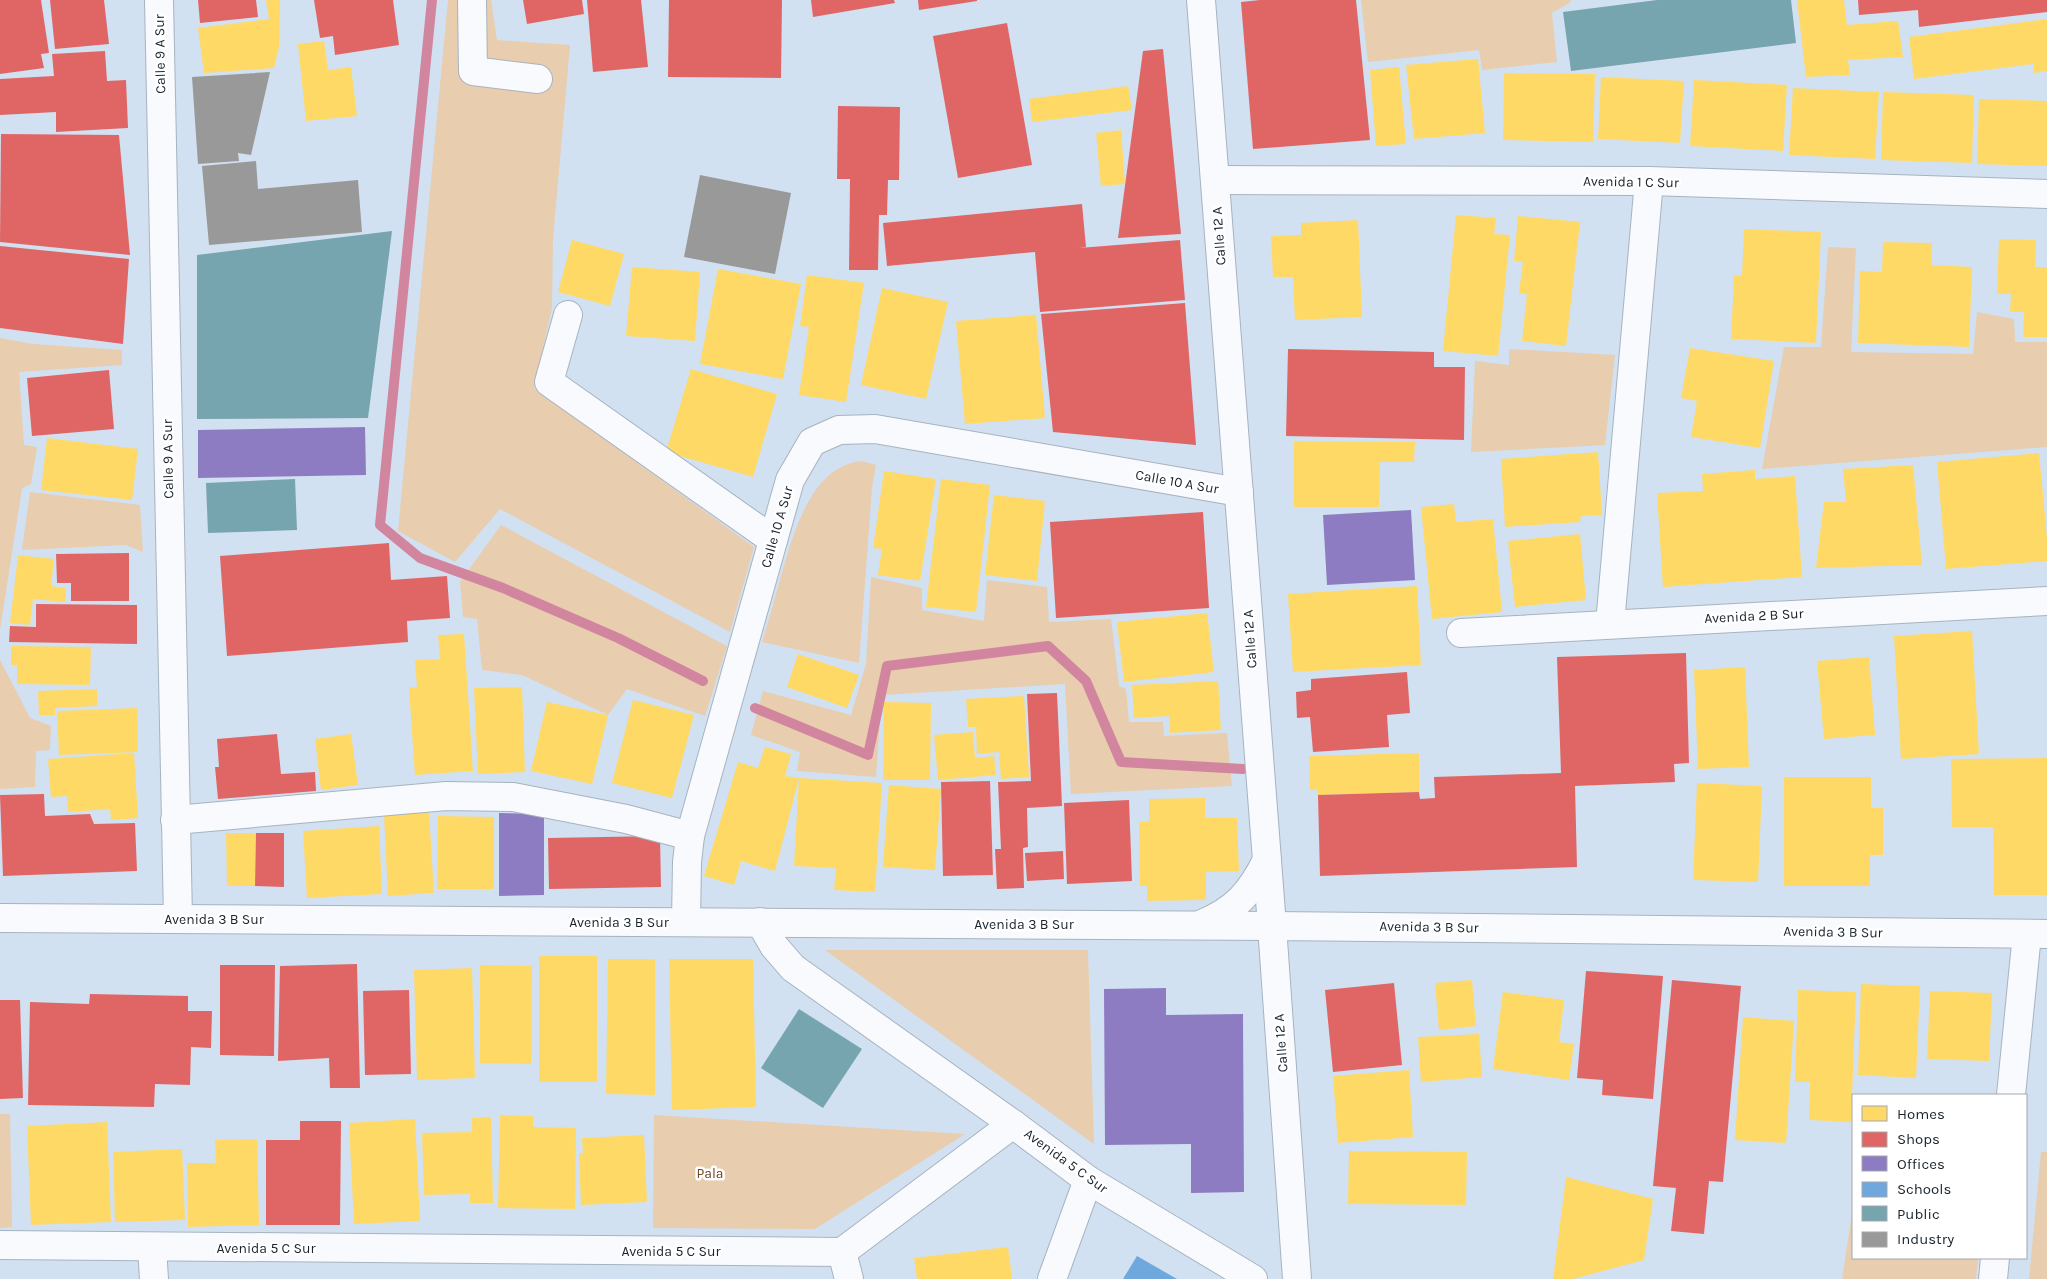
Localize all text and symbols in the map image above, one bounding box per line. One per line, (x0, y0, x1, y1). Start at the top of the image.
street label: Calle 9 A Sur (151, 13, 169, 94)
street label: Avenida 1 C Sur (1583, 173, 1680, 191)
street label: Calle 12 A (1208, 206, 1230, 266)
street label: Calle 9 A Sur (159, 418, 177, 499)
street label: Calle 10 A Sur (1134, 466, 1221, 498)
street label: Calle 10 A Sur (757, 483, 797, 570)
street label: Avenida 2 B Sur (1704, 605, 1805, 627)
street label: Calle 12 A (1239, 609, 1261, 669)
street label: Avenida 3 B Sur (164, 911, 265, 928)
street label: Avenida 3 B Sur (569, 914, 670, 931)
street label: Avenida 3 B Sur (974, 916, 1075, 933)
street label: Avenida 3 B Sur (1379, 918, 1480, 936)
street label: Avenida 3 B Sur (1783, 923, 1884, 941)
street label: Calle 12 A (1270, 1013, 1292, 1073)
legend (1852, 1094, 2027, 1259)
text: Homes (1897, 1105, 1945, 1123)
street label: Avenida 5 C Sur (1021, 1125, 1112, 1198)
text: Shops (1897, 1130, 1940, 1148)
text: Offices (1897, 1155, 1945, 1173)
park label: Pala (696, 1165, 724, 1182)
text: Schools (1897, 1180, 1951, 1198)
text: Public (1897, 1205, 1940, 1223)
text: Industry (1897, 1230, 1954, 1248)
street label: Avenida 5 C Sur (216, 1240, 316, 1257)
street label: Avenida 5 C Sur (621, 1243, 721, 1260)

